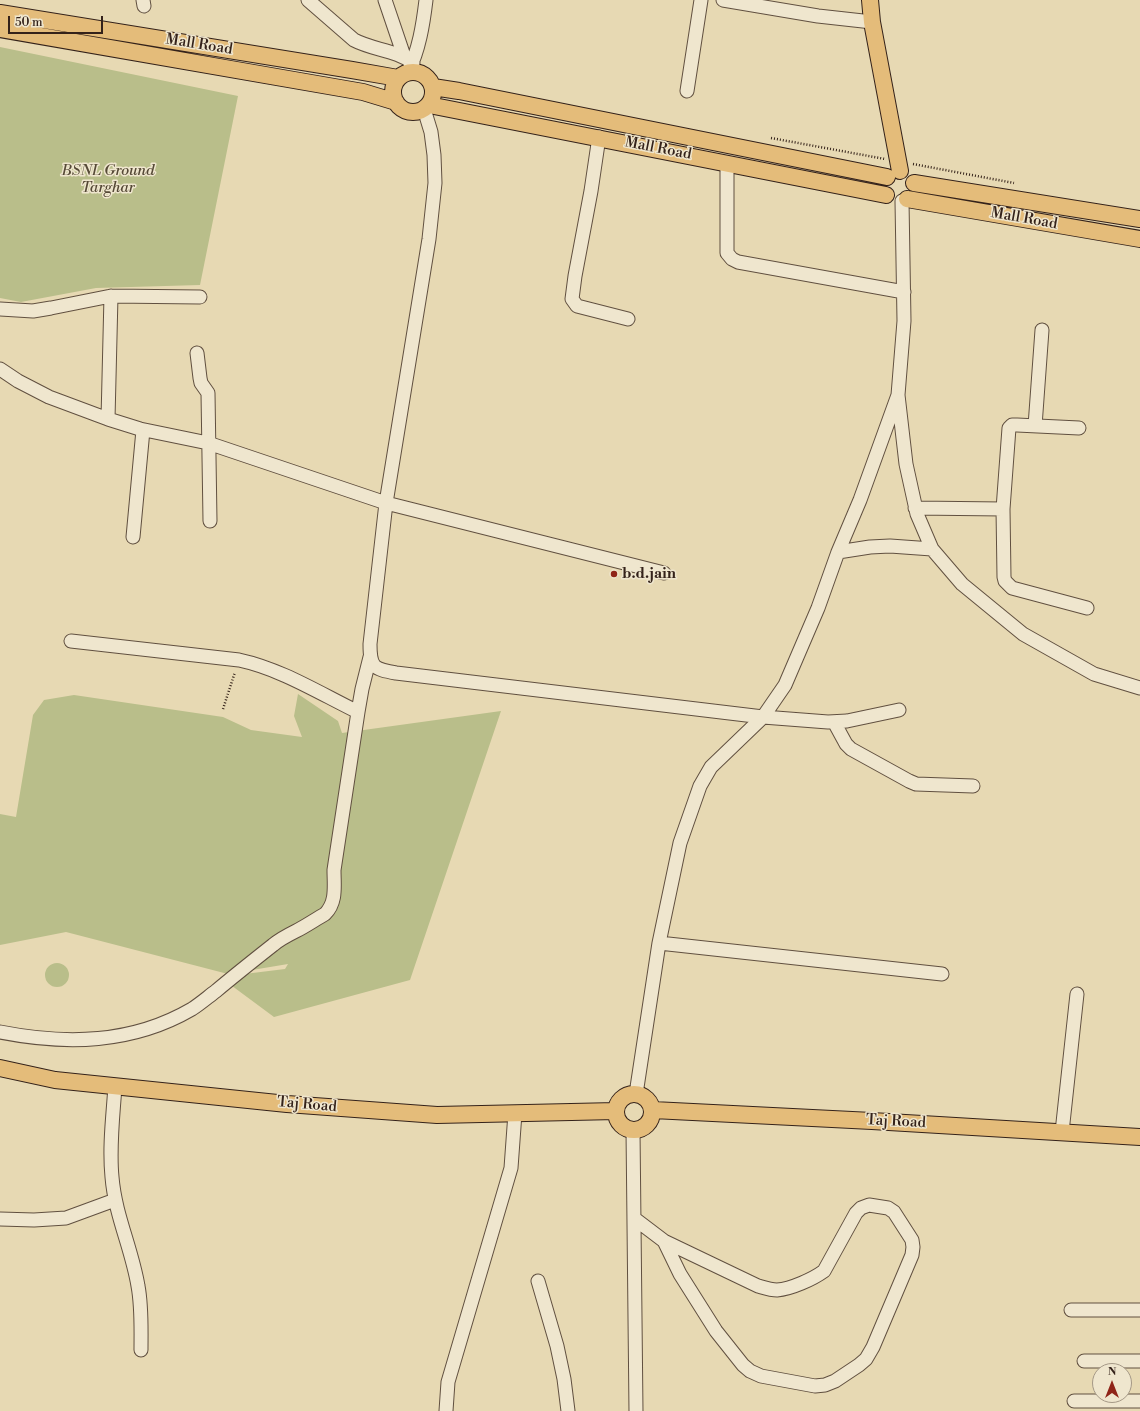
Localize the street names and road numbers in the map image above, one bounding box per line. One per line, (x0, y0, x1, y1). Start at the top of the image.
street label: Mall Road (164, 31, 234, 59)
street label: Mall Road (623, 134, 693, 164)
street label: Mall Road (989, 204, 1059, 234)
street label: Taj Road (276, 1093, 338, 1117)
street label: Taj Road (866, 1111, 926, 1133)

